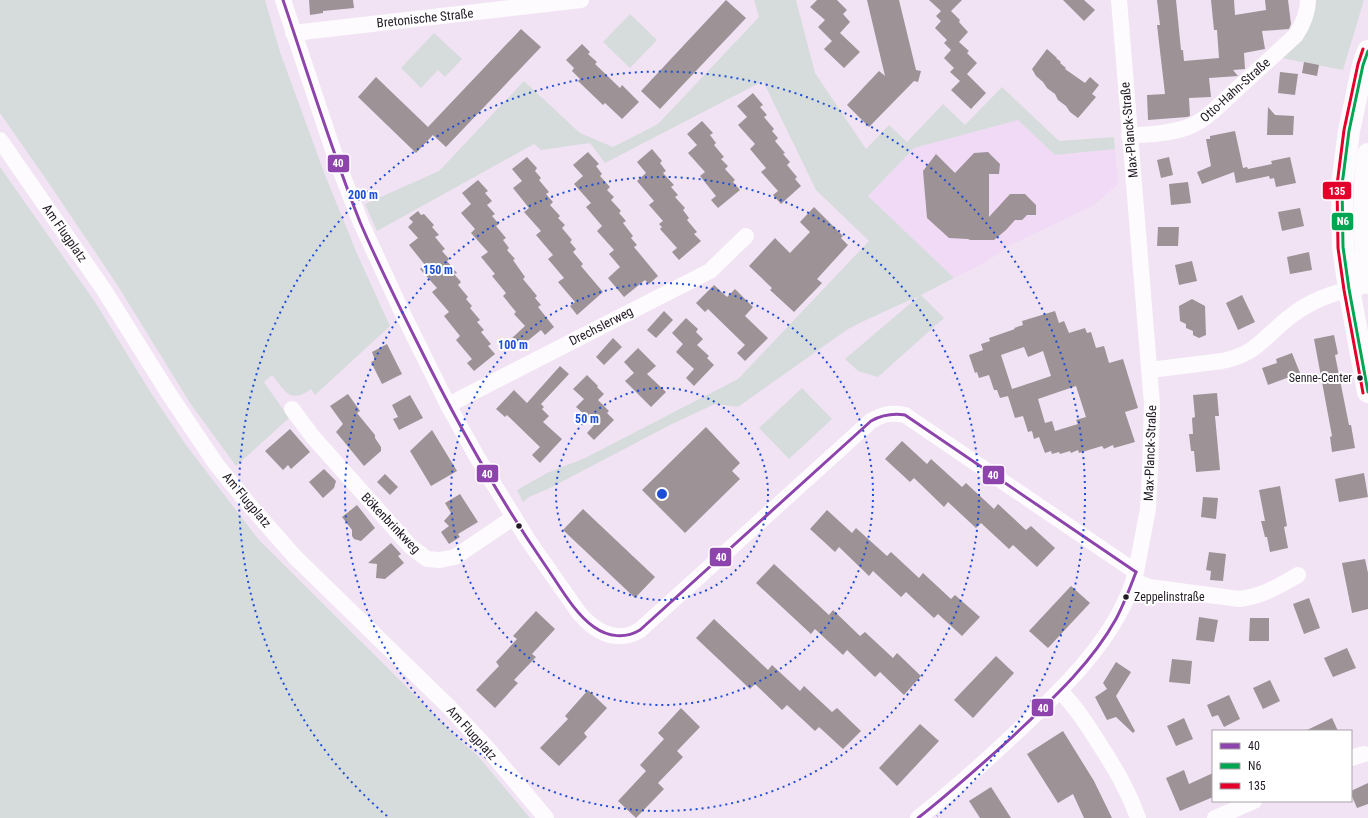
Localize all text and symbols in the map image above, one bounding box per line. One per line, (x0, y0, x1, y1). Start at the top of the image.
street label: Bretonische Straße (376, 5, 474, 31)
street label: Otto-Hahn-Straße (1197, 55, 1273, 125)
street label: Max-Planck-Straße (1117, 81, 1141, 179)
line badge: 40 (327, 154, 350, 173)
text: 40 (332, 157, 344, 170)
line badge: 135 (1322, 181, 1352, 200)
text: 135 (1329, 185, 1346, 198)
text: 200 m (348, 188, 378, 202)
street label: Am Flugplatz (40, 201, 91, 265)
line badge: N6 (1331, 212, 1354, 231)
text: N6 (1337, 215, 1350, 228)
text: 150 m (423, 263, 453, 277)
street label: Drechslerweg (567, 304, 635, 348)
text: 100 m (498, 338, 528, 352)
place label: Senne-Center (1289, 371, 1352, 385)
marker: Senne-Center (1355, 373, 1365, 383)
street label: Max-Planck-Straße (1141, 405, 1159, 501)
text: 50 m (575, 412, 599, 426)
line badge: 40 (476, 464, 499, 483)
line badge: 40 (982, 465, 1005, 485)
text: 40 (481, 468, 493, 481)
street label: Am Flugplatz (220, 469, 275, 531)
text: 40 (987, 469, 999, 482)
centre of rings (655, 487, 669, 501)
street label: Bökenbrinkweg (358, 490, 424, 556)
unlabelled marker (514, 521, 524, 531)
line badge: 40 (709, 547, 732, 567)
text: 40 (715, 551, 727, 564)
place label: Zeppelinstraße (1134, 590, 1205, 604)
marker: Zeppelinstraße (1121, 592, 1131, 602)
line badge: 40 (1031, 698, 1054, 717)
text: 40 (1037, 702, 1049, 715)
street label: Am Flugplatz (444, 703, 500, 763)
legend (1212, 730, 1352, 802)
text: 40 (1248, 739, 1260, 753)
text: N6 (1248, 759, 1261, 773)
text: 135 (1248, 779, 1266, 793)

